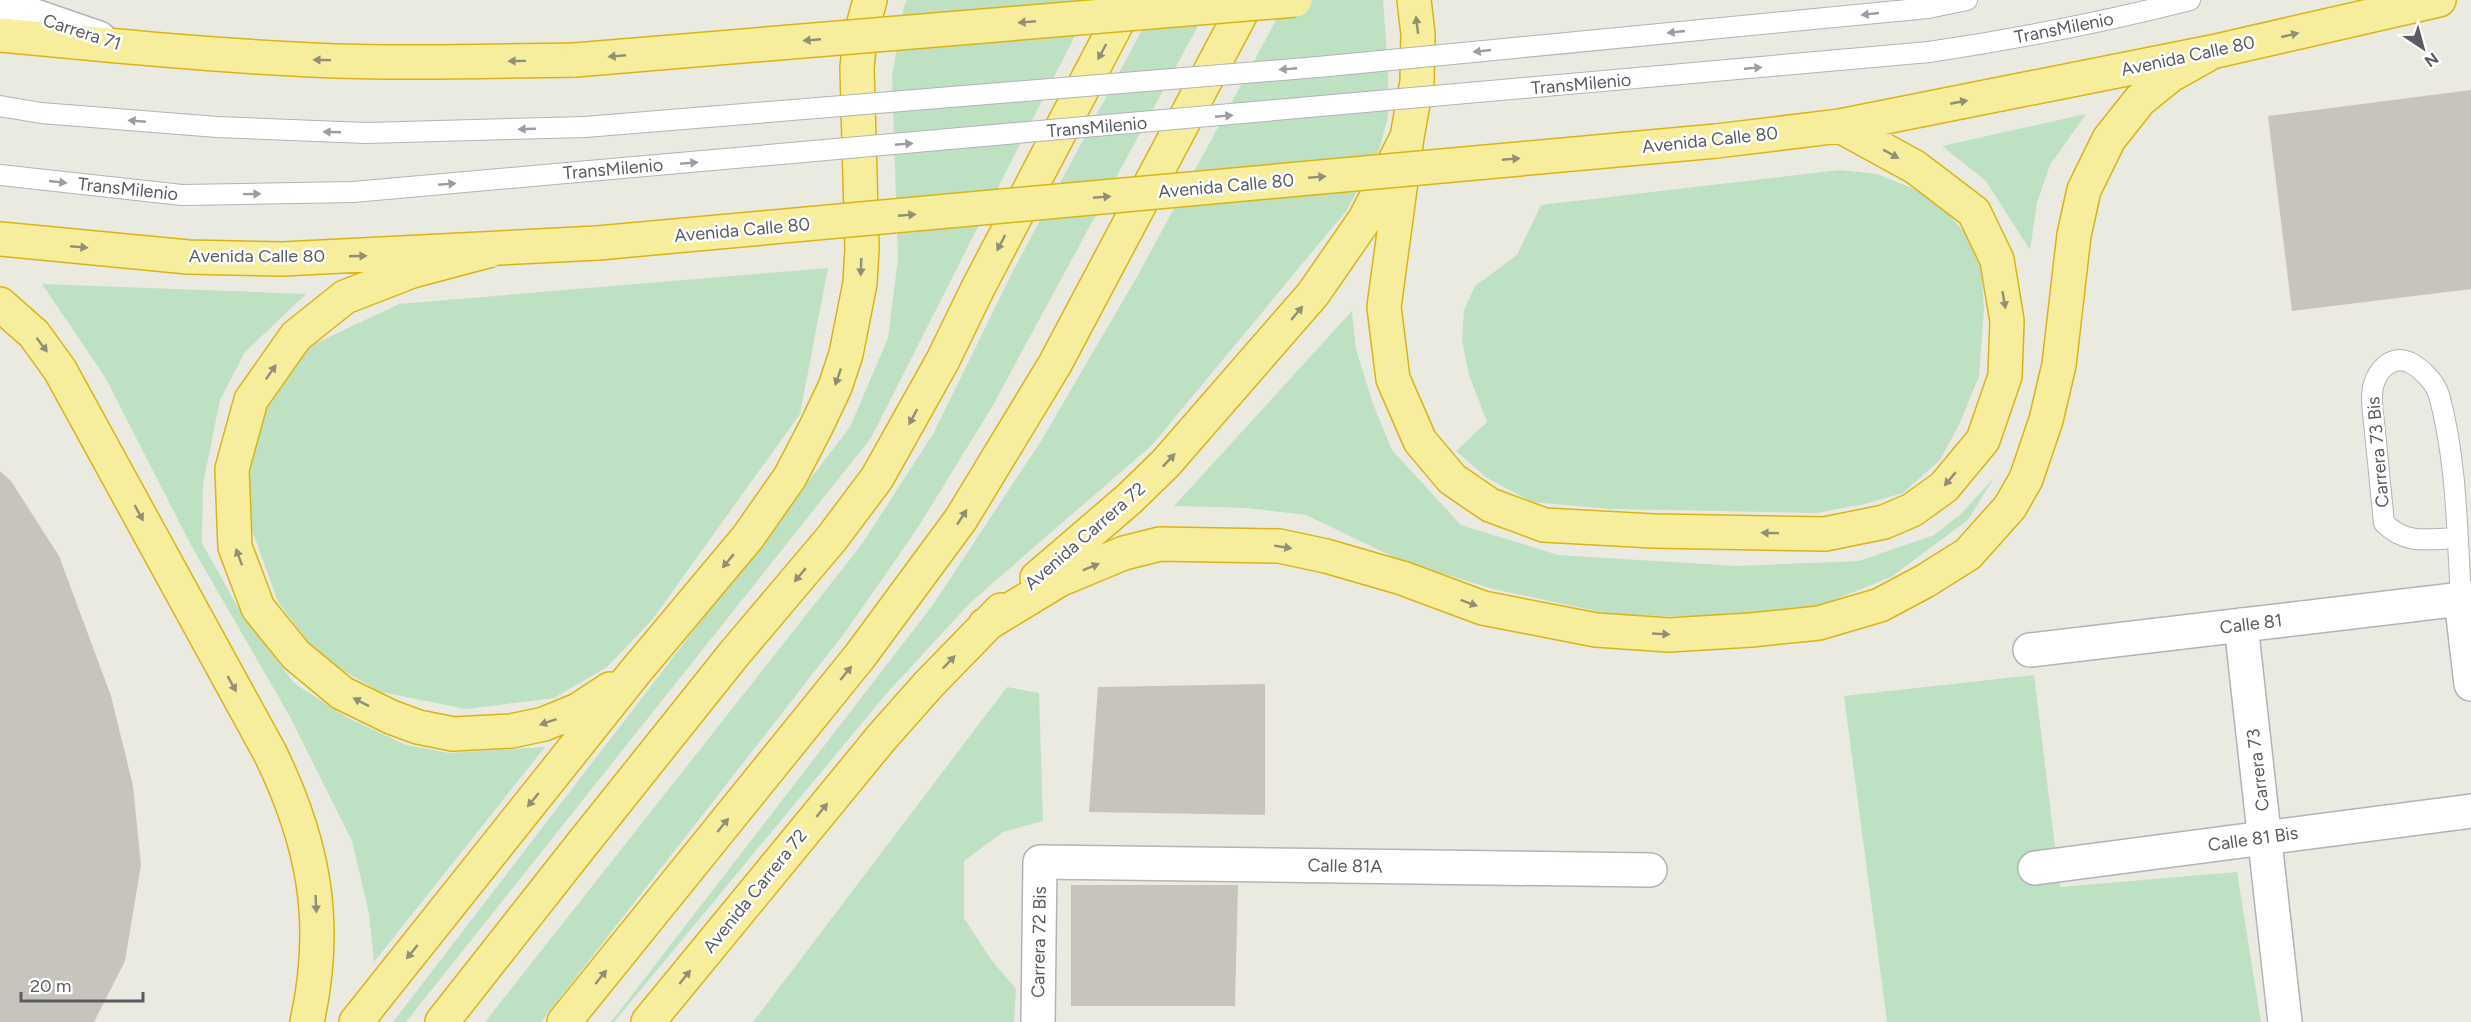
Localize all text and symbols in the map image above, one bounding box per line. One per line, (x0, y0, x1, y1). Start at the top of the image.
street label: TransMilenio (2012, 8, 2116, 48)
street label: Carrera 71 (40, 9, 124, 55)
one-way arrow (1860, 9, 1879, 19)
one-way arrow (1412, 15, 1421, 34)
one-way arrow (1017, 17, 1036, 27)
north arrow (2393, 18, 2453, 78)
one-way arrow (1666, 27, 1685, 37)
one-way arrow (2280, 29, 2299, 39)
street label: Avenida Calle 80 (2119, 31, 2257, 81)
one-way arrow (802, 35, 821, 45)
one-way arrow (1097, 43, 1107, 61)
one-way arrow (1472, 46, 1491, 56)
text: N (2421, 48, 2442, 71)
one-way arrow (608, 51, 627, 61)
one-way arrow (312, 55, 331, 65)
one-way arrow (507, 56, 526, 65)
one-way arrow (1743, 63, 1762, 73)
one-way arrow (1278, 64, 1297, 74)
street label: TransMilenio (1530, 69, 1632, 99)
one-way arrow (1950, 97, 1969, 106)
one-way arrow (1214, 111, 1233, 121)
street label: TransMilenio (1046, 112, 1148, 142)
one-way arrow (128, 116, 147, 125)
street label: Avenida Calle 80 (1641, 122, 1779, 158)
one-way arrow (517, 124, 536, 133)
one-way arrow (322, 127, 341, 136)
one-way arrow (894, 139, 913, 149)
one-way arrow (1883, 149, 1900, 159)
street label: TransMilenio (562, 154, 664, 184)
one-way arrow (1501, 155, 1520, 164)
one-way arrow (679, 158, 698, 168)
street label: Avenida Calle 80 (1157, 169, 1295, 203)
one-way arrow (1307, 172, 1326, 182)
street label: TransMilenio (77, 173, 179, 205)
one-way arrow (49, 177, 68, 187)
one-way arrow (438, 179, 457, 189)
one-way arrow (243, 189, 262, 199)
one-way arrow (1092, 192, 1111, 202)
one-way arrow (898, 210, 917, 220)
street label: Avenida Calle 80 (673, 213, 811, 247)
one-way arrow (997, 235, 1006, 252)
one-way arrow (70, 242, 89, 252)
street label: Avenida Calle 80 (189, 245, 325, 267)
one-way arrow (348, 251, 367, 261)
one-way arrow (856, 257, 866, 276)
one-way arrow (1999, 290, 2008, 309)
one-way arrow (1290, 306, 1303, 321)
one-way arrow (35, 337, 47, 352)
one-way arrow (265, 364, 276, 380)
one-way arrow (833, 368, 842, 386)
street label: Carrera 73 Bis (2362, 396, 2394, 508)
one-way arrow (908, 409, 918, 426)
one-way arrow (1162, 452, 1176, 467)
one-way arrow (1944, 471, 1957, 486)
street label: Avenida Carrera 72 (1020, 478, 1150, 594)
one-way arrow (134, 505, 144, 522)
one-way arrow (956, 509, 968, 525)
one-way arrow (1761, 528, 1780, 538)
one-way arrow (1273, 543, 1292, 552)
one-way arrow (234, 548, 244, 566)
one-way arrow (722, 554, 735, 569)
one-way arrow (1083, 562, 1101, 572)
one-way arrow (794, 567, 807, 582)
one-way arrow (1460, 598, 1478, 608)
street label: Calle 81 (2218, 609, 2284, 639)
one-way arrow (1651, 630, 1670, 639)
one-way arrow (942, 656, 956, 670)
one-way arrow (839, 666, 852, 681)
one-way arrow (227, 676, 237, 693)
one-way arrow (352, 697, 369, 707)
one-way arrow (539, 717, 557, 727)
street label: Carrera 73 (2242, 727, 2274, 813)
one-way arrow (528, 792, 540, 807)
one-way arrow (815, 802, 828, 818)
one-way arrow (717, 817, 730, 833)
street label: Calle 81 Bis (2206, 822, 2300, 856)
street label: Avenida Carrera 72 (698, 825, 812, 957)
street label: Calle 81A (1307, 854, 1383, 878)
street label: Carrera 72 Bis (1027, 886, 1051, 998)
one-way arrow (312, 895, 321, 914)
one-way arrow (405, 944, 418, 960)
scale bar (21, 965, 142, 1003)
one-way arrow (594, 969, 606, 984)
one-way arrow (678, 969, 691, 985)
text: 20 m (30, 975, 71, 997)

